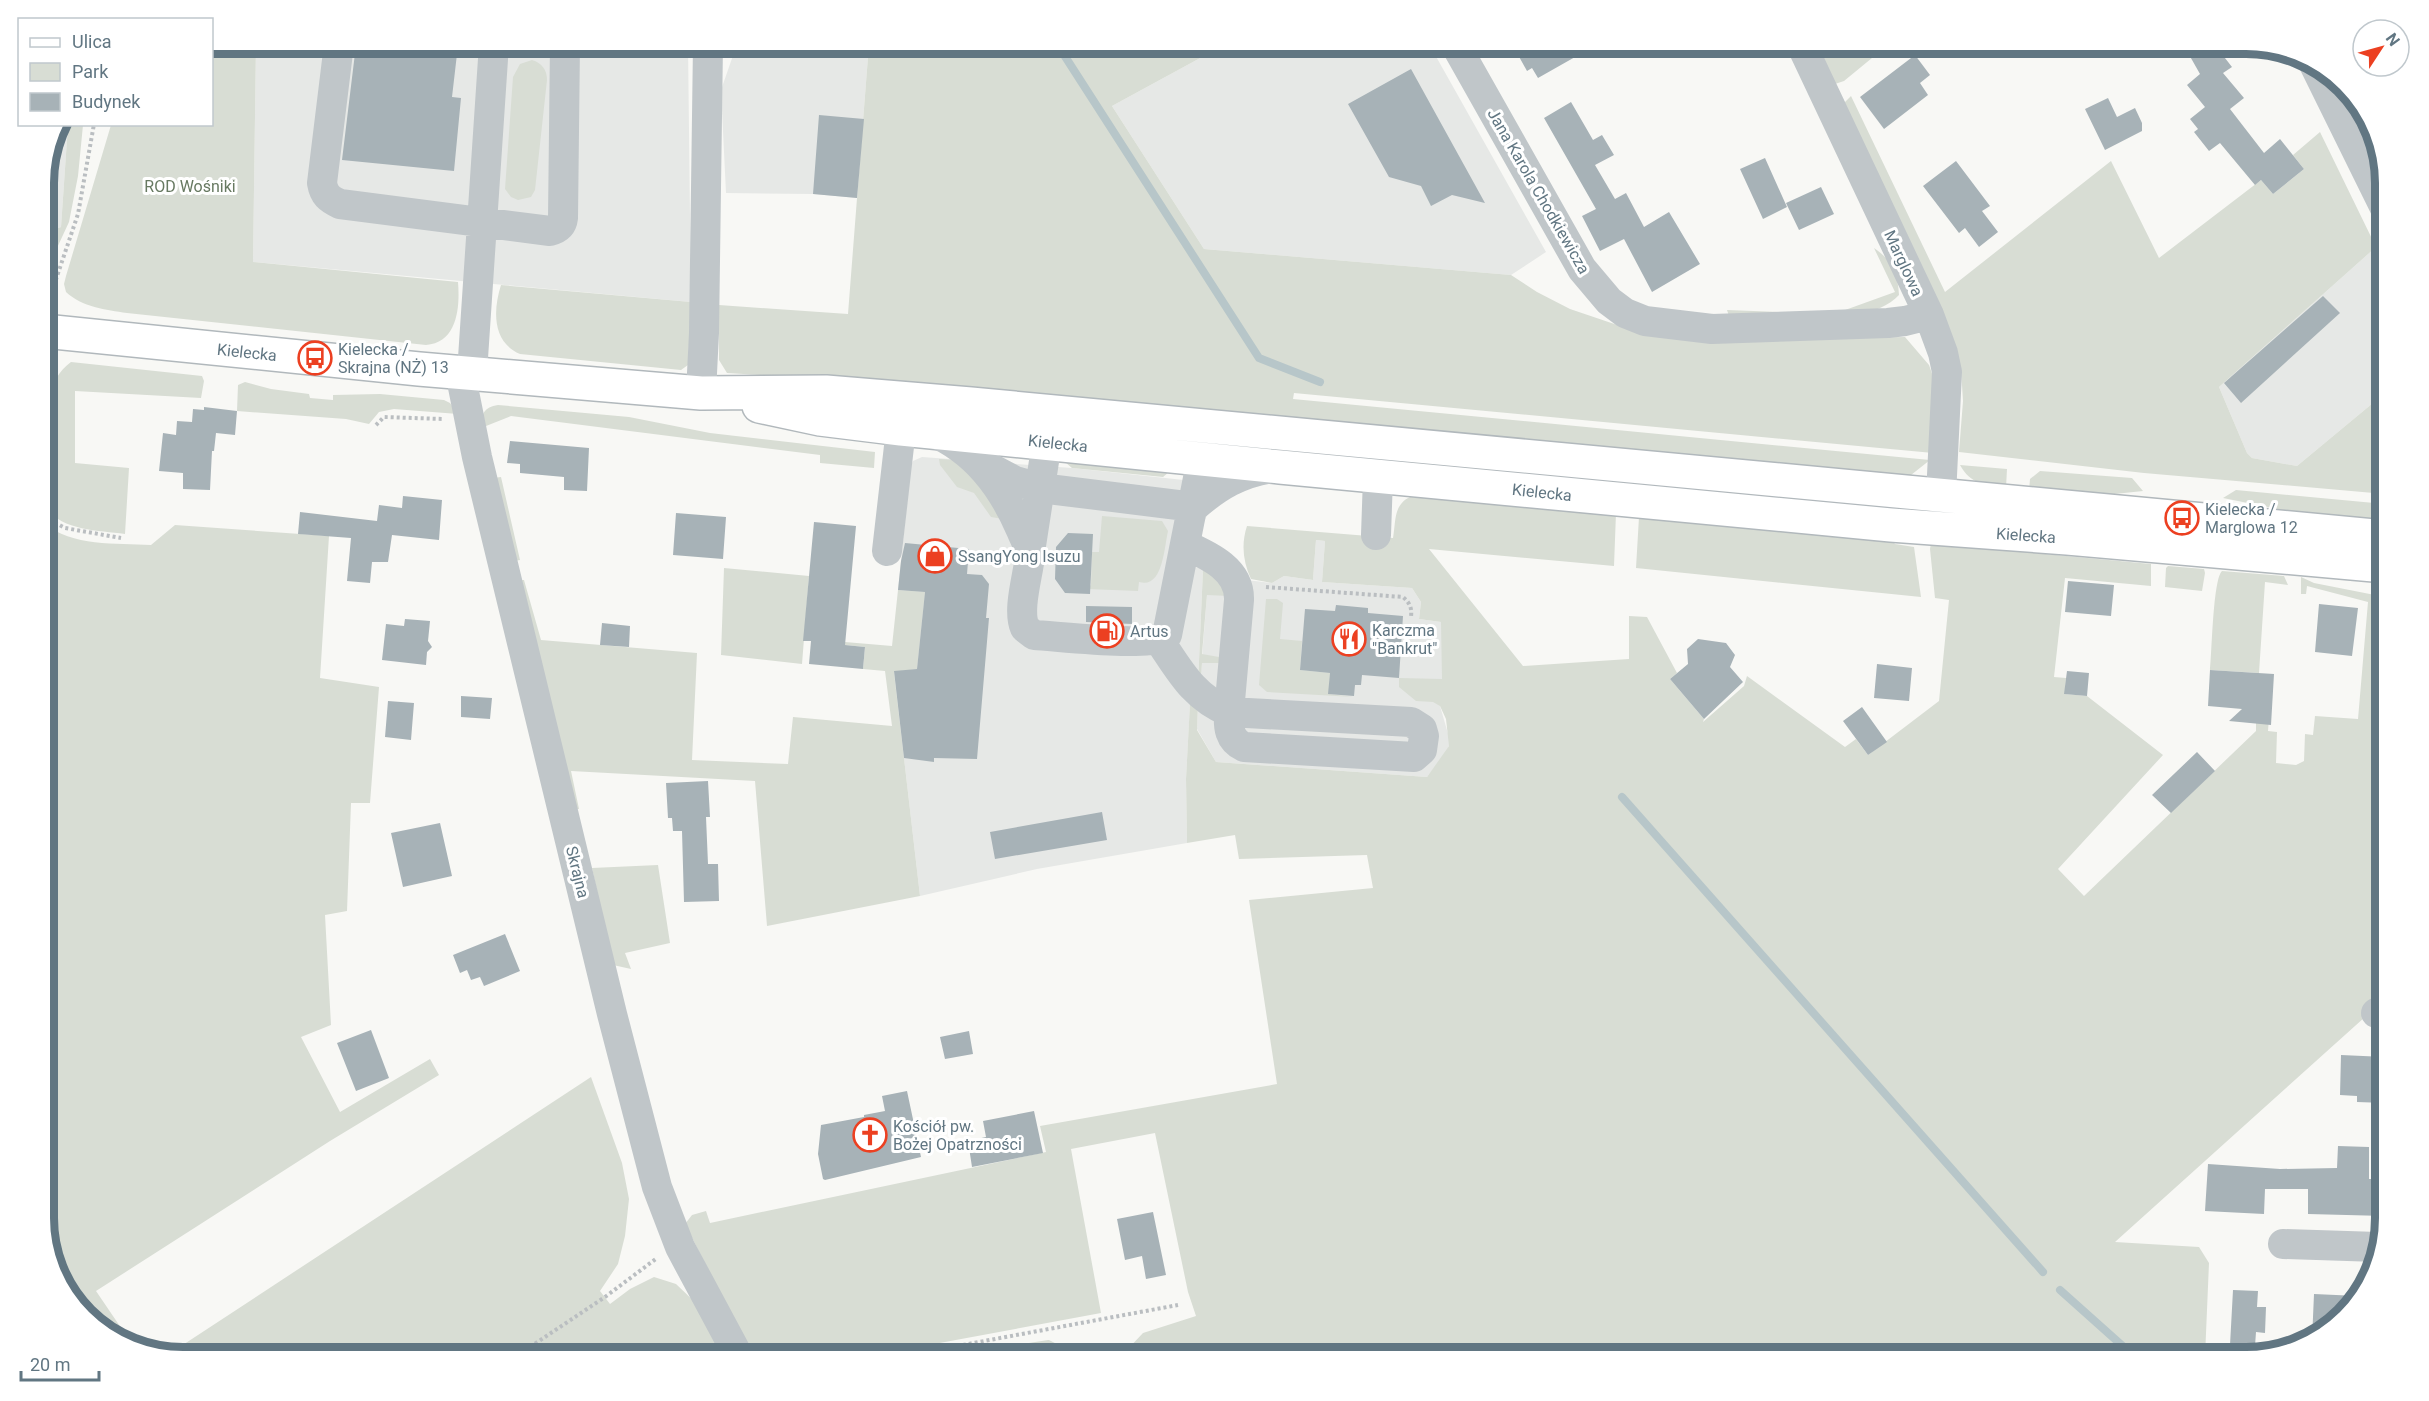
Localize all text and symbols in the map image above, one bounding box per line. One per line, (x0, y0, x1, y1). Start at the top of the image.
legend (18, 18, 213, 126)
north arrow (2351, 18, 2411, 78)
text: N (2382, 29, 2404, 50)
text: Ulica (72, 31, 112, 52)
text: Park (72, 61, 109, 82)
text: Budynek (72, 91, 141, 112)
street label: Jana Karola Chodkiewicza (1483, 105, 1594, 277)
park label: ROD Wośniki (144, 177, 236, 196)
street label: Marglowa (1880, 227, 1927, 299)
street label: Kielecka (216, 340, 278, 365)
bus stop icon: Kielecka / Skrajna (NŻ) 13 (297, 340, 333, 376)
place label: Kielecka / Skrajna (NŻ) 13 (338, 340, 449, 377)
street label: Kielecka (1027, 431, 1089, 456)
street label: Kielecka (1511, 480, 1573, 505)
bus stop icon: Kielecka / Marglowa 12 (2164, 500, 2200, 536)
place label: Kielecka / Marglowa 12 (2205, 500, 2298, 537)
street label: Kielecka (1995, 524, 2057, 547)
shop icon: SsangYong Isuzu (917, 538, 953, 574)
place label: SsangYong Isuzu (958, 547, 1080, 566)
fuel station icon: Artus (1089, 613, 1125, 649)
restaurant icon: Karczma "Bankrut" (1331, 621, 1367, 657)
place label: Karczma "Bankrut" (1372, 621, 1437, 658)
place label: Artus (1130, 622, 1169, 641)
street label: Skrajna (562, 844, 593, 900)
church icon: Kościół pw. Bożej Opatrzności (852, 1117, 888, 1153)
place label: Kościół pw. Bożej Opatrzności (893, 1117, 1022, 1154)
scale bar (21, 1344, 99, 1382)
text: 20 m (30, 1354, 70, 1375)

